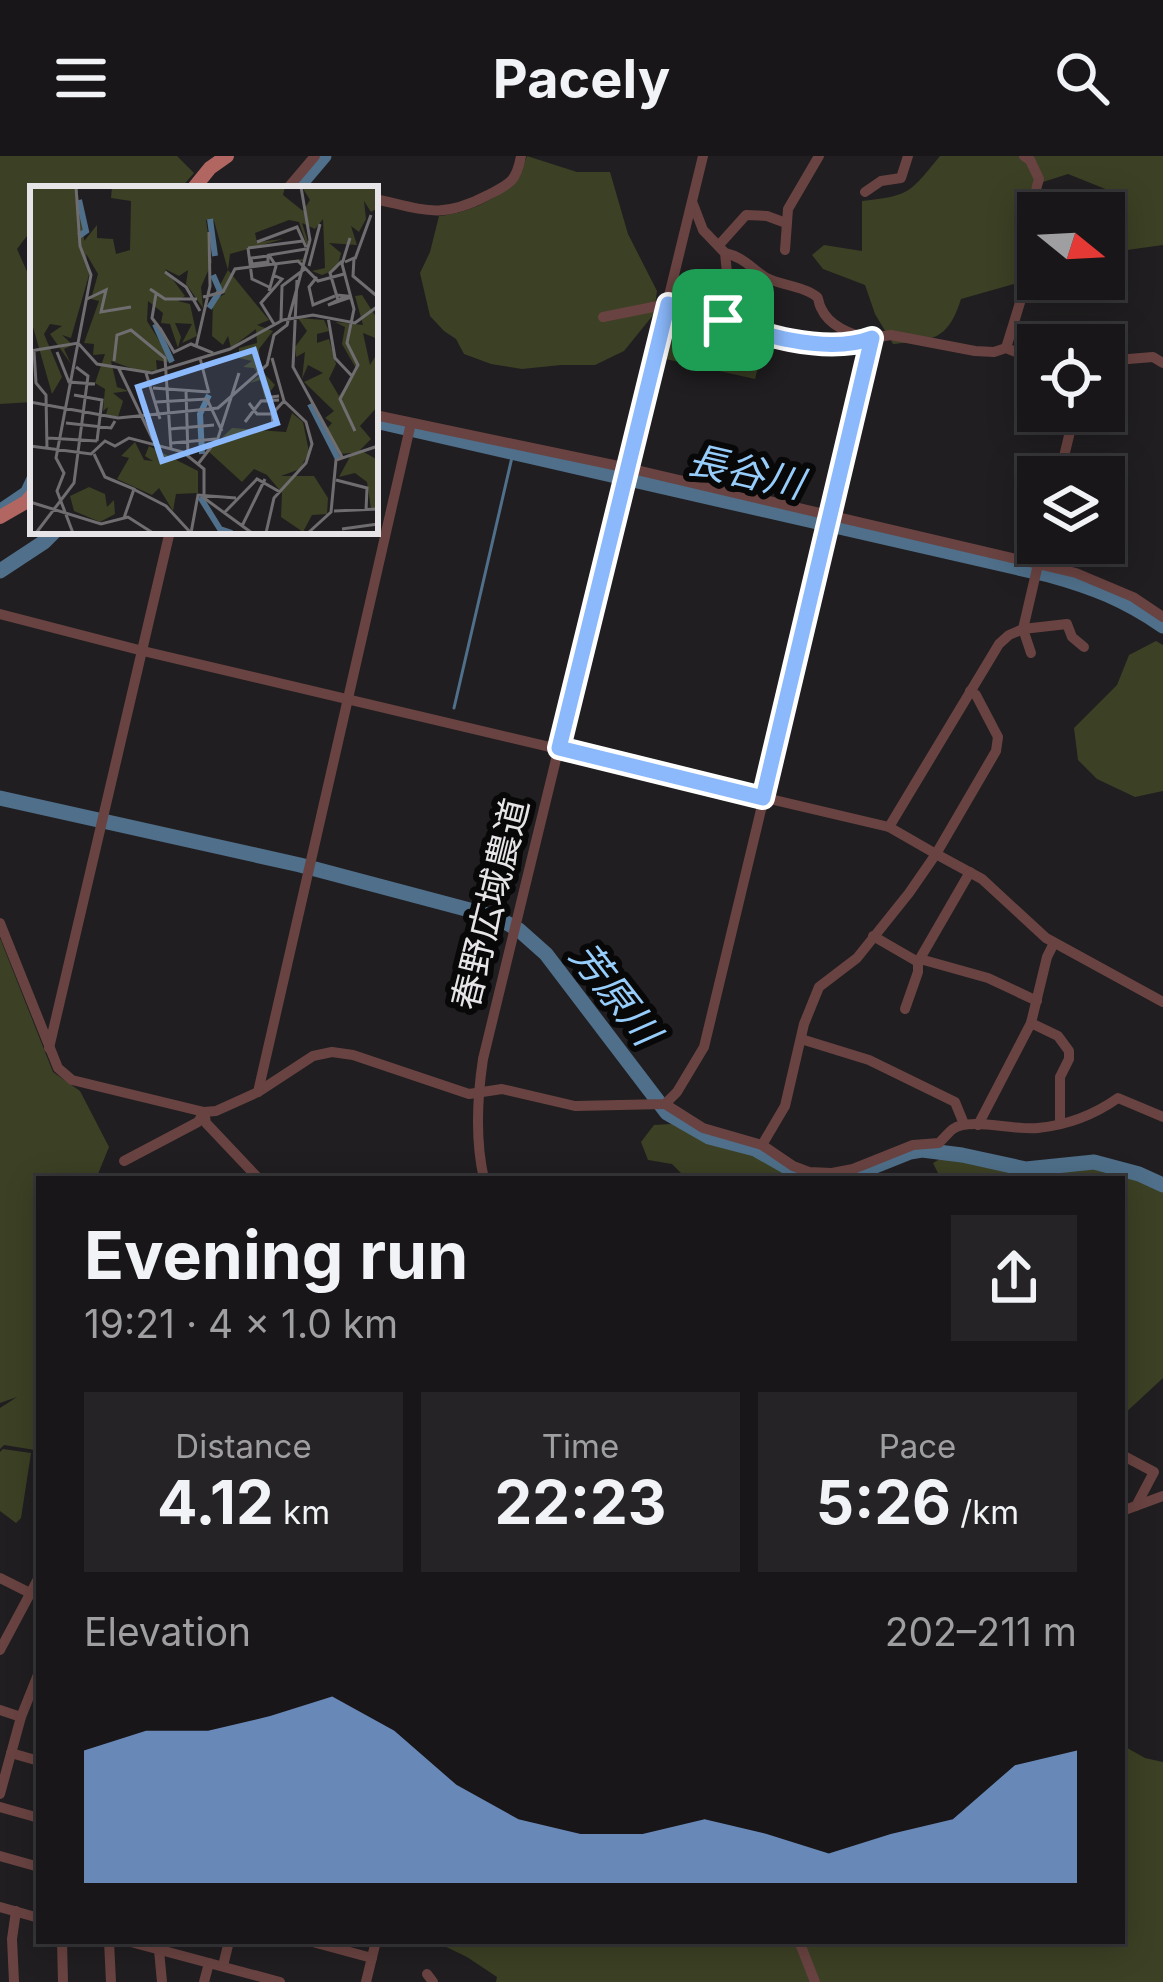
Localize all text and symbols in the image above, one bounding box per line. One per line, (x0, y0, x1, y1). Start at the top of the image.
icon: menu (48, 45, 114, 111)
icon: search (1049, 45, 1115, 111)
text: Pacely (493, 46, 670, 111)
inset map (30, 186, 378, 534)
north arrow (1017, 192, 1125, 300)
map controls (1017, 192, 1125, 564)
pin (672, 269, 774, 371)
icon: arrive (690, 287, 756, 353)
button: locate (1017, 324, 1125, 432)
water label: 長谷川 (684, 435, 812, 508)
button: layers (1017, 456, 1125, 564)
street label: 春野広域農道 (443, 794, 537, 1014)
water label: 芳原川 (561, 932, 673, 1057)
text: Evening run (84, 1215, 468, 1295)
button: share (951, 1215, 1077, 1341)
text: 19:21 · 4 × 1.0 km (84, 1300, 398, 1347)
text: Distance (175, 1426, 312, 1466)
text: Time (542, 1426, 619, 1466)
text: Pace (879, 1426, 956, 1466)
text: 4.12 (157, 1466, 274, 1538)
text: 22:23 (494, 1466, 667, 1538)
text: 5:26 (816, 1466, 951, 1538)
text: km (274, 1492, 330, 1532)
text: /km (951, 1492, 1019, 1532)
text: Elevation (84, 1608, 251, 1655)
text: 202–211 m (885, 1608, 1077, 1655)

